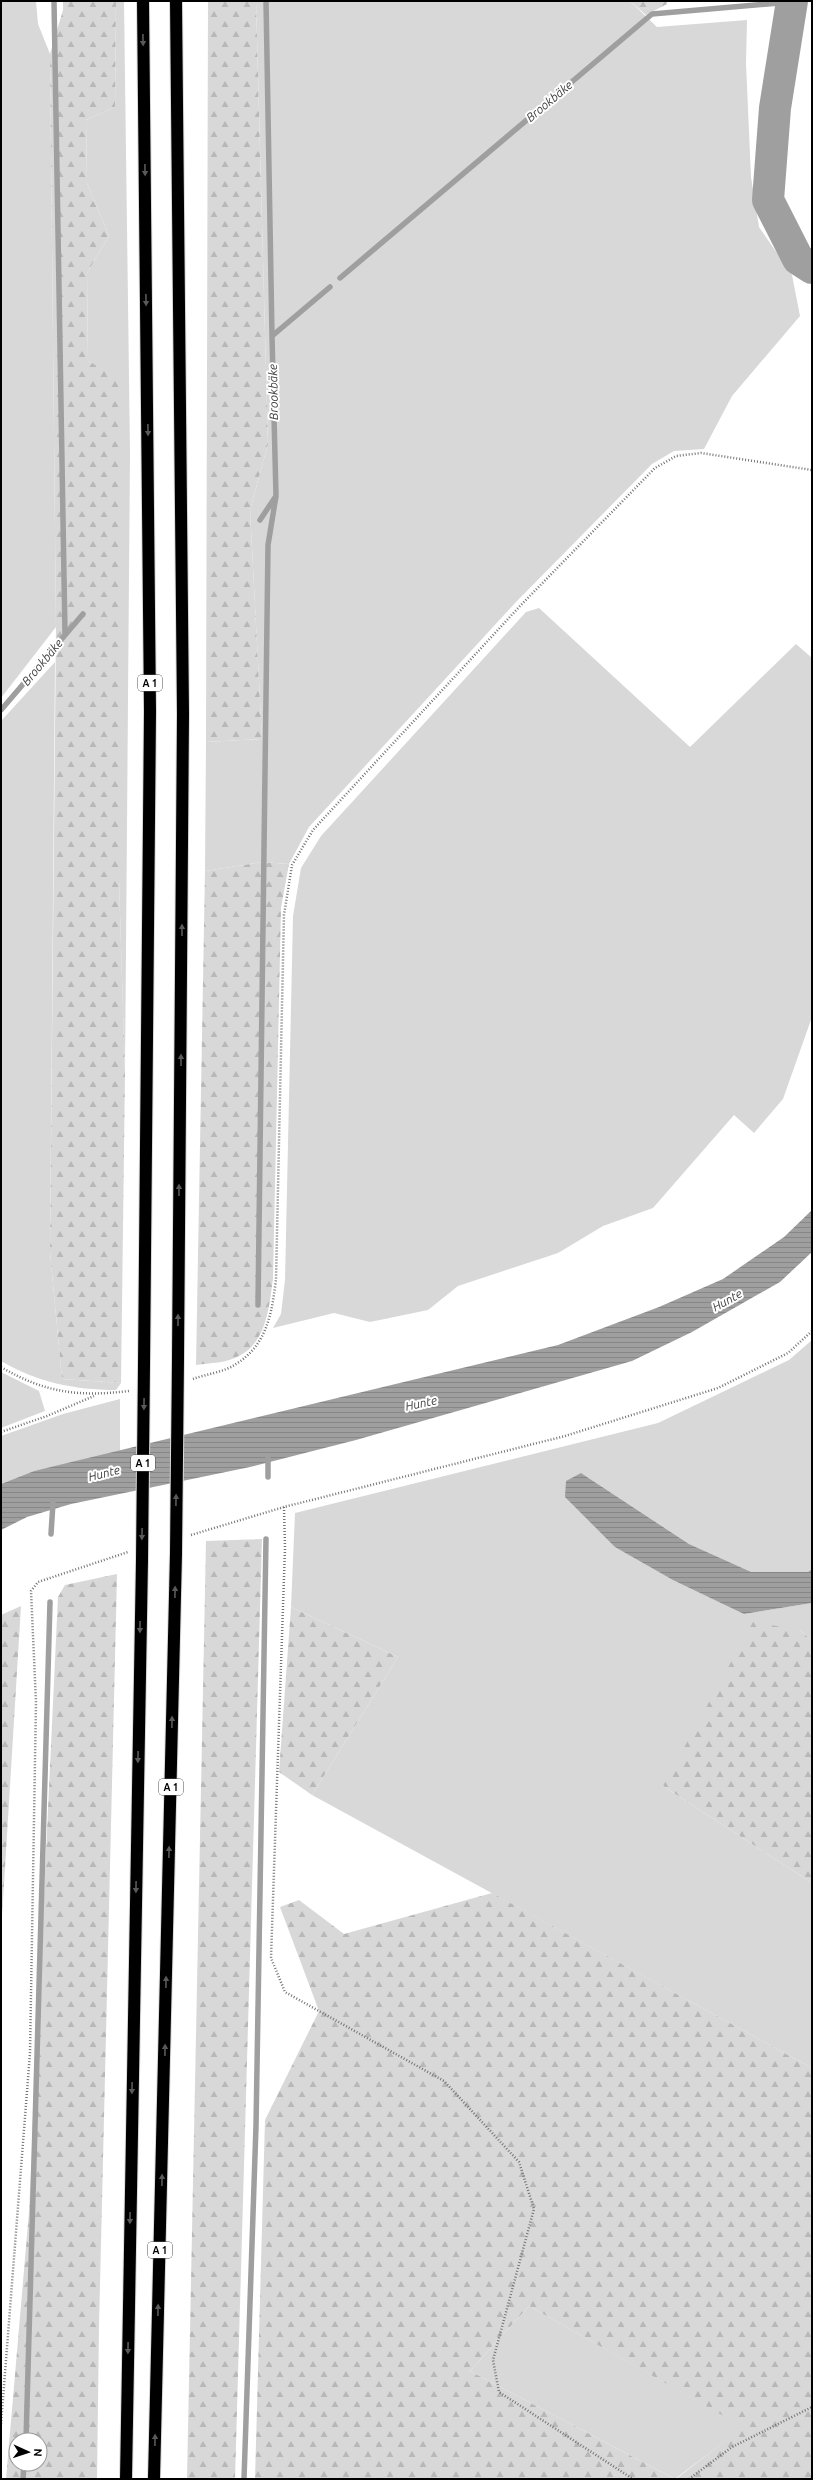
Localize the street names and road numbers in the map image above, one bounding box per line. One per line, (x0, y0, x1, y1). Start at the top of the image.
road number: A 1 (138, 675, 162, 691)
road number: A 1 (131, 1455, 155, 1471)
road number: A 1 (159, 1779, 183, 1795)
road number: A 1 (148, 2242, 172, 2258)

